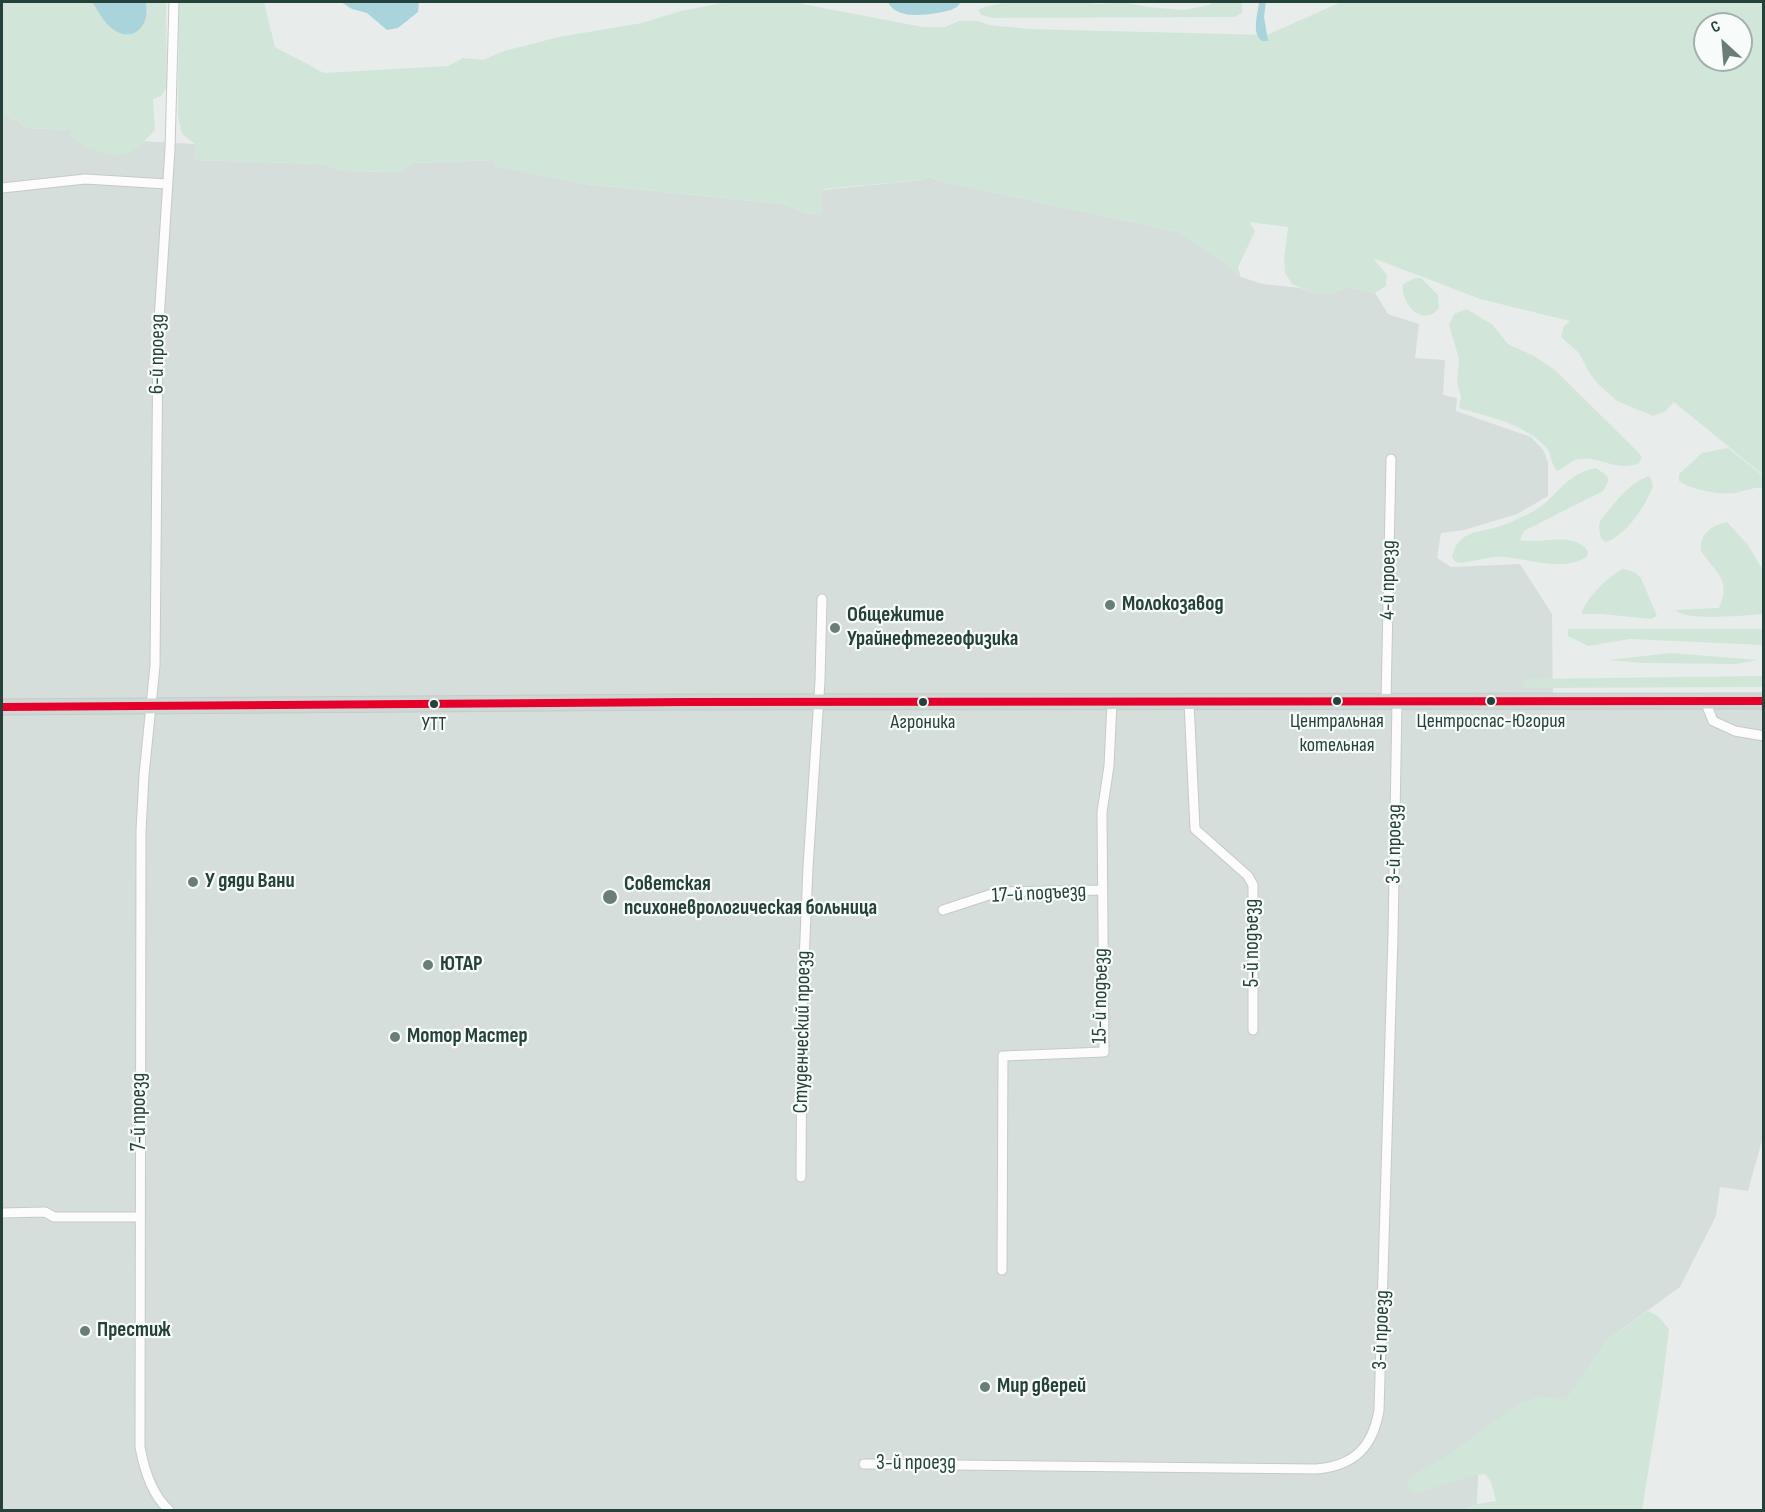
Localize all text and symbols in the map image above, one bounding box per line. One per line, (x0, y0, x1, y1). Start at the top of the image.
north arrow (1693, 12, 1753, 72)
text: С (1708, 17, 1724, 38)
street label: 6-й проезд (145, 314, 171, 394)
street label: 4-й проезд (1376, 540, 1402, 620)
place label: Молокозавод (1122, 592, 1224, 618)
marker: Молокозавод (1103, 598, 1117, 612)
place label: Общежитие Урайнефтегеофизика (847, 603, 1018, 653)
marker: Общежитие Урайнефтегеофизика (828, 621, 842, 635)
marker: Центральная котельная (1331, 695, 1343, 707)
marker: Центроспас-Югория (1485, 695, 1497, 707)
marker: Агроника (917, 696, 929, 708)
marker: УТТ (428, 698, 440, 710)
place label: Центральная котельная (1290, 710, 1384, 757)
place label: Центроспас-Югория (1417, 710, 1565, 734)
place label: Агроника (891, 711, 955, 735)
place label: УТТ (422, 713, 446, 737)
street label: 3-й проезд (1382, 804, 1408, 884)
place label: У дяди Вани (205, 869, 295, 895)
place label: Советская психоневрологическая больница (624, 872, 877, 922)
marker: У дяди Вани (186, 875, 200, 889)
street label: 17-й подъезд (991, 879, 1087, 909)
marker: Советская психоневрологическая больница (601, 888, 619, 906)
street label: 5-й подъезд (1240, 899, 1266, 987)
street label: 15-й подъезд (1088, 948, 1114, 1044)
street label: Студенческий проезд (789, 950, 817, 1114)
place label: ЮТАР (440, 952, 482, 978)
marker: ЮТАР (421, 958, 435, 972)
place label: Мотор Мастер (407, 1024, 527, 1050)
marker: Мотор Мастер (388, 1030, 402, 1044)
street label: 7-й проезд (127, 1073, 153, 1151)
street label: 3-й проезд (1368, 1290, 1396, 1370)
place label: Престиж (97, 1318, 171, 1344)
marker: Престиж (78, 1324, 92, 1338)
place label: Мир дверей (997, 1374, 1086, 1400)
marker: Мир дверей (978, 1380, 992, 1394)
street label: 3-й проезд (876, 1451, 956, 1477)

